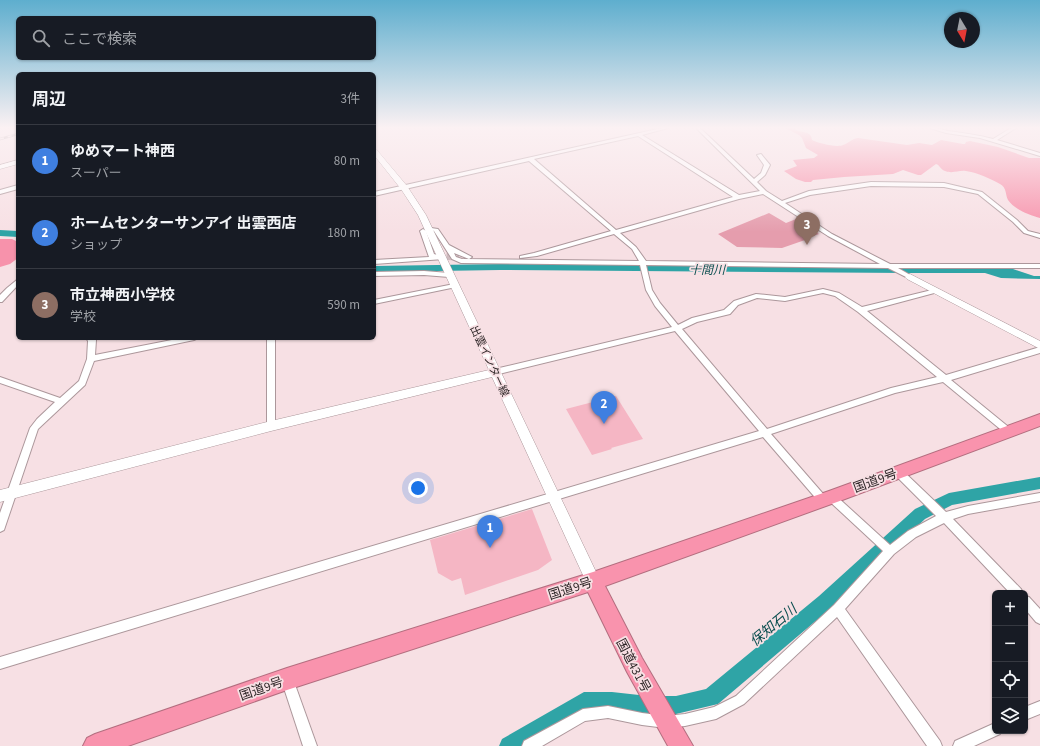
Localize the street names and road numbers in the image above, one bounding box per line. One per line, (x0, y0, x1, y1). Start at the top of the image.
street label: 出雲インター線 (466, 323, 513, 399)
street label: 国道9号 (851, 465, 900, 497)
street label: 国道9号 (546, 573, 595, 605)
street label: 国道431号 (611, 635, 655, 695)
street label: 国道9号 (237, 673, 286, 705)

